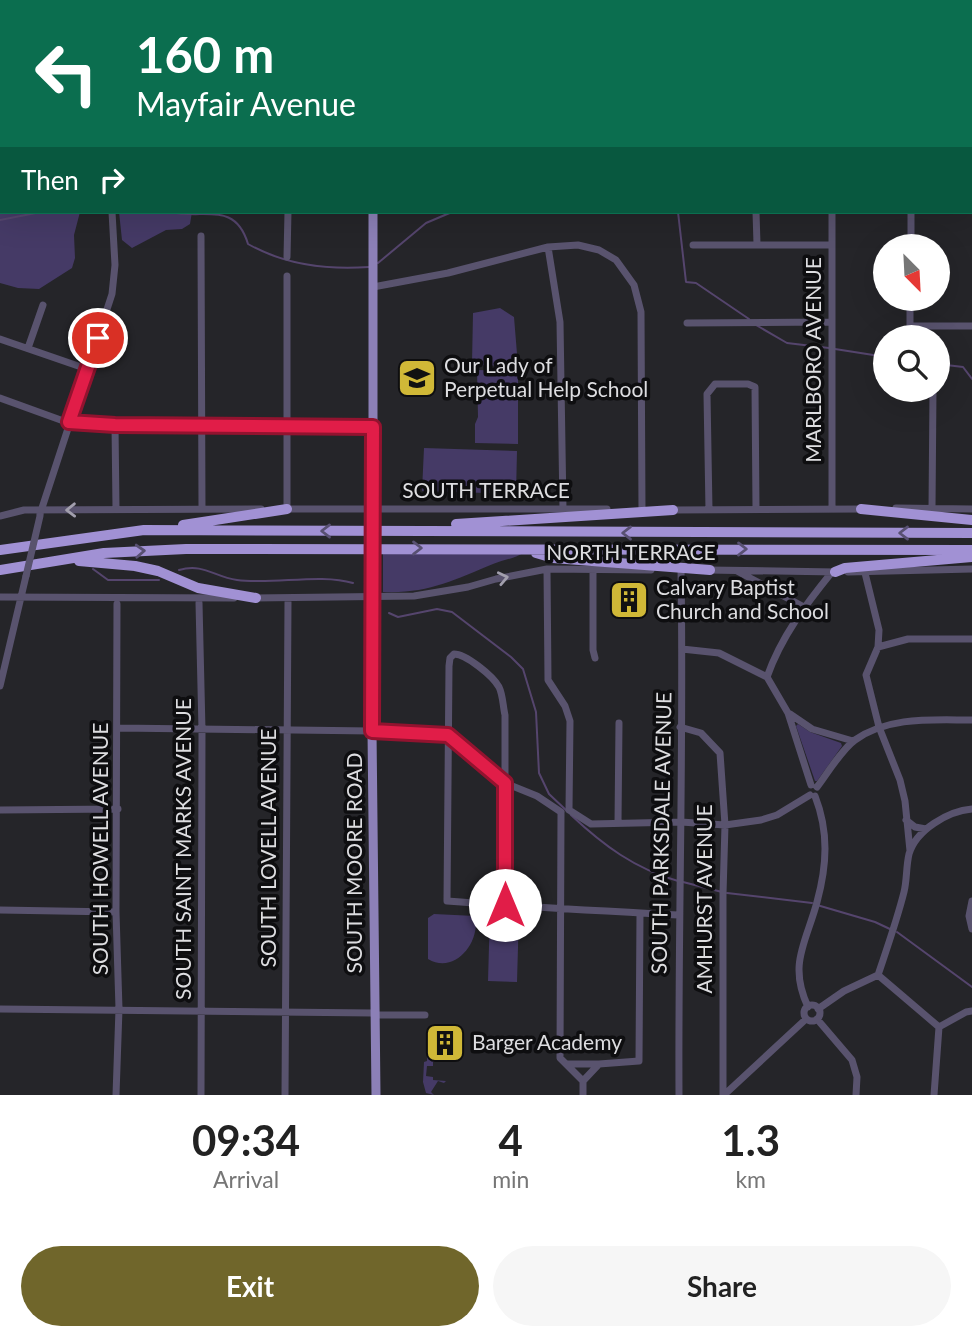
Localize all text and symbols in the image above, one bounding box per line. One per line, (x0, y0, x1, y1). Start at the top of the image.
text: 160 m (136, 25, 274, 83)
icon: left (21, 28, 112, 119)
text: Mayfair Avenue (136, 84, 356, 123)
icon: right (93, 161, 131, 199)
text: Then (21, 164, 79, 196)
north arrow (873, 234, 950, 312)
map controls (873, 234, 950, 402)
street label: MARLBORO AVENUE (800, 257, 825, 463)
pin (68, 308, 128, 368)
icon: arrive (79, 319, 117, 357)
button: search (873, 325, 950, 402)
place label: Our Lady of Perpetual Help School (444, 352, 648, 401)
school or university icon: Our Lady of Perpetual Help School (396, 357, 438, 399)
street label: SOUTH TERRACE (402, 477, 570, 502)
one-way arrow (65, 502, 76, 518)
one-way arrow (321, 523, 331, 539)
one-way arrow (622, 525, 633, 540)
one-way arrow (898, 525, 909, 541)
street label: NORTH TERRACE (546, 539, 716, 564)
one-way arrow (412, 540, 423, 556)
one-way arrow (738, 541, 748, 557)
one-way arrow (135, 544, 146, 559)
one-way arrow (497, 571, 509, 586)
place label: Calvary Baptist Church and School (656, 574, 829, 623)
building icon: Calvary Baptist Church and School (608, 579, 650, 621)
street label: SOUTH PARKSDALE AVENUE (646, 692, 675, 974)
street label: SOUTH SAINT MARKS AVENUE (170, 698, 195, 1000)
street label: SOUTH HOWELL AVENUE (87, 723, 112, 975)
street label: SOUTH LOVELL AVENUE (255, 729, 280, 967)
street label: SOUTH MOORE ROAD (341, 753, 366, 973)
street label: AMHURST AVENUE (691, 804, 716, 994)
position arrow (468, 868, 542, 942)
building icon: Barger Academy (424, 1022, 466, 1064)
place label: Barger Academy (472, 1029, 622, 1054)
text: 09:34 (192, 1115, 300, 1165)
text: 4 (499, 1115, 523, 1165)
text: 1.3 (721, 1115, 780, 1165)
text: Arrival (213, 1165, 279, 1193)
text: min (492, 1165, 529, 1193)
text: km (735, 1165, 766, 1193)
button: Exit (21, 1246, 479, 1326)
button: Share (493, 1246, 951, 1326)

